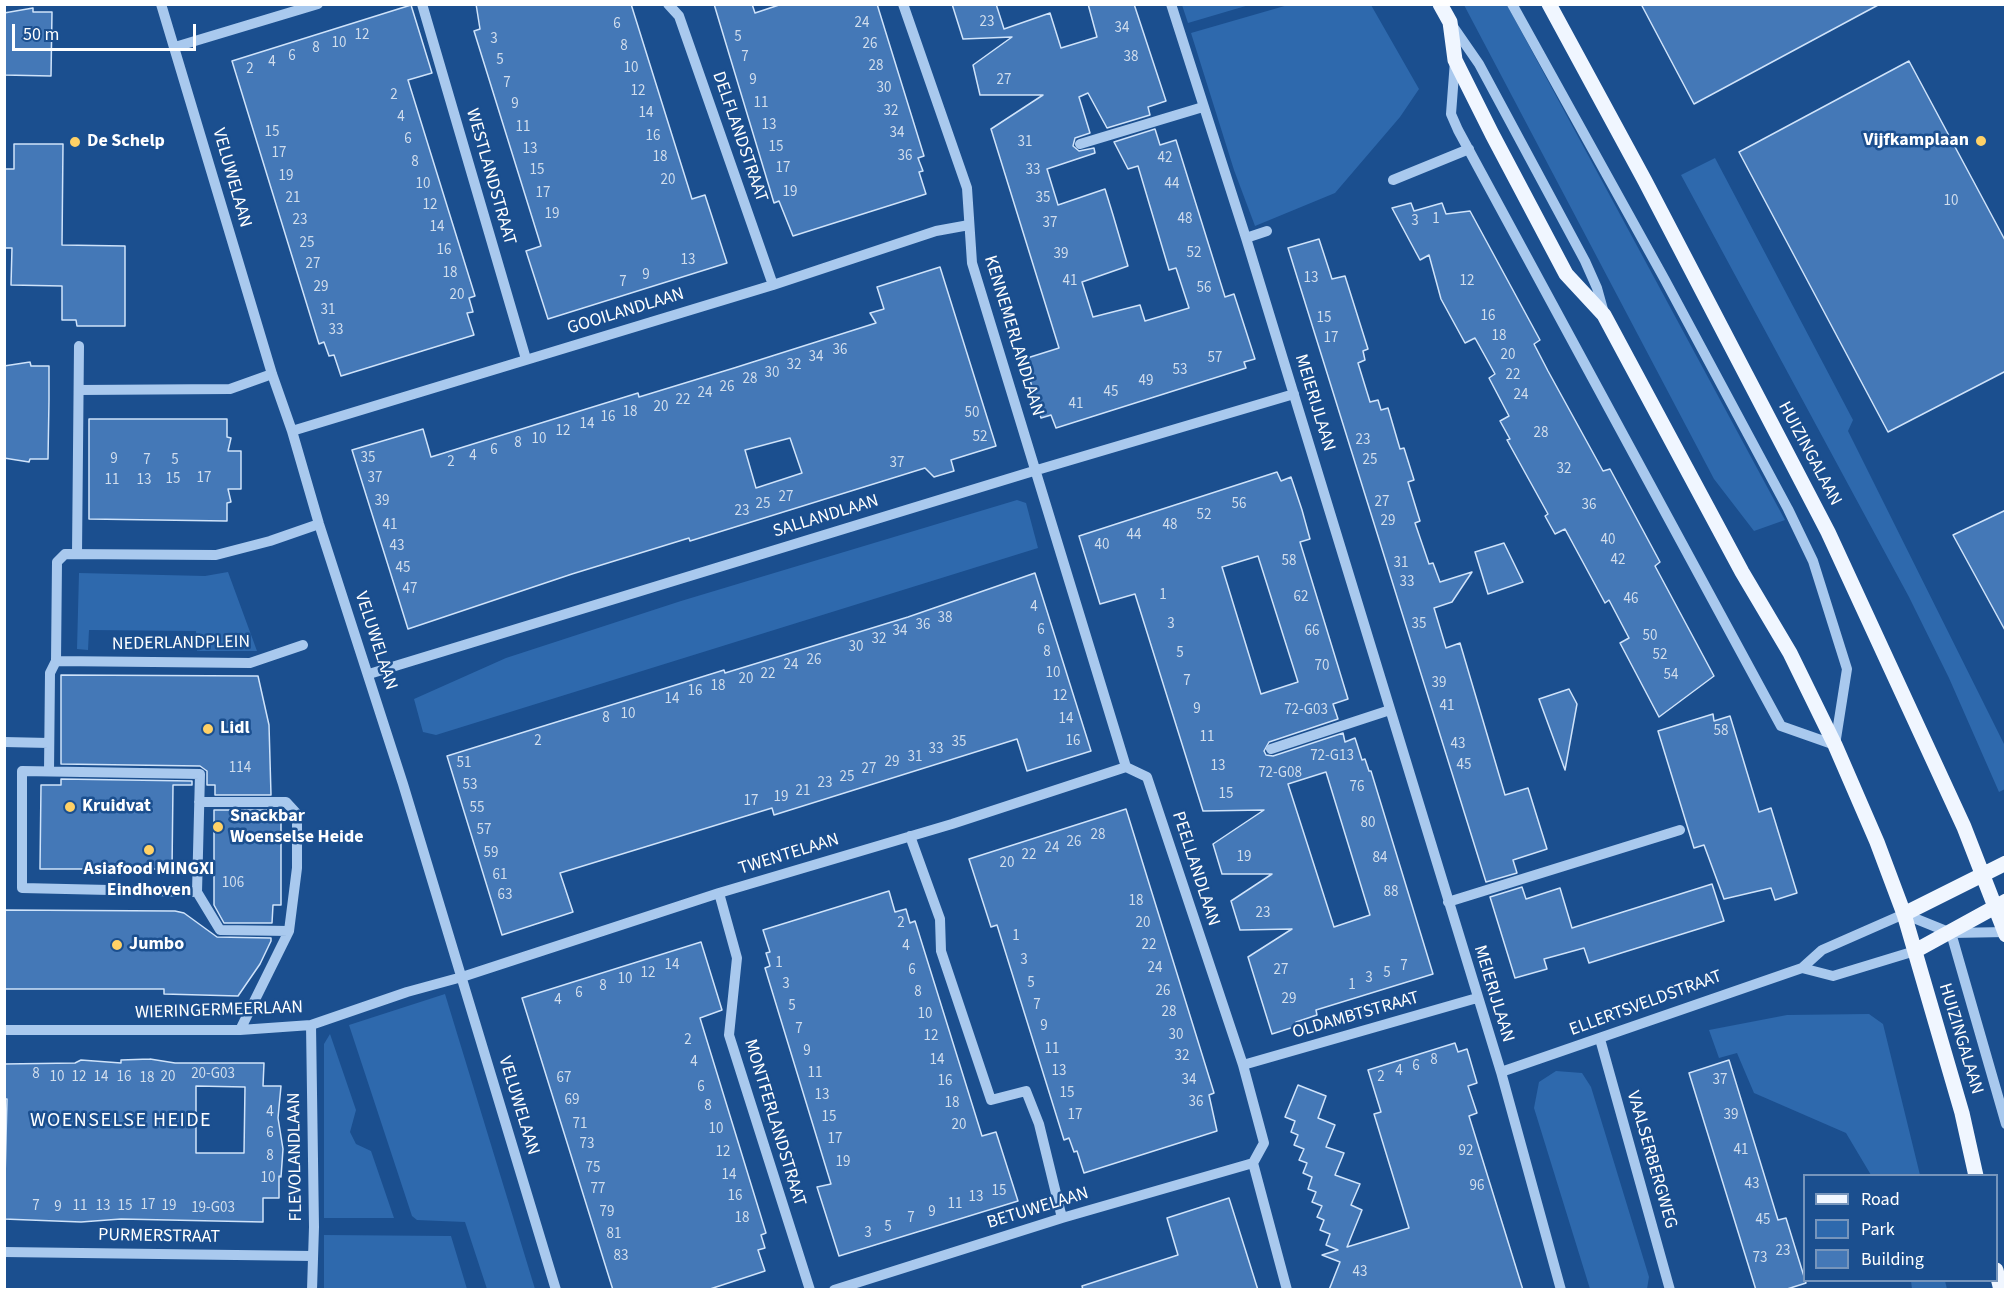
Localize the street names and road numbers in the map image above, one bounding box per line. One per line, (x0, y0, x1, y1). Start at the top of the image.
street label: DELFLANDSTRAAT (707, 69, 771, 205)
street label: WESTLANDSTRAAT (460, 106, 520, 248)
street label: VELUWELAAN (207, 126, 255, 230)
street label: KENNEMERLANDLAAN (978, 253, 1048, 419)
street label: GOOILANDLAAN (565, 284, 687, 340)
street label: MEIERIJLAAN (1289, 352, 1339, 454)
street label: HUIZINGALAAN (1773, 398, 1845, 510)
street label: SALLANDLAAN (771, 491, 881, 543)
street label: VELUWELAAN (349, 589, 401, 693)
street label: NEDERLANDPLEIN (112, 632, 250, 656)
street label: PEELLANDLAAN (1166, 809, 1224, 929)
street label: TWENTELAAN (736, 829, 842, 881)
street label: MEIERIJLAAN (1468, 943, 1518, 1045)
street label: ELLERTSVELDSTRAAT (1567, 966, 1725, 1042)
street label: HUIZINGALAAN (1933, 981, 1987, 1097)
street label: OLDAMBTSTRAAT (1290, 988, 1422, 1044)
street label: WIERINGERMEERLAAN (135, 997, 303, 1025)
street label: MONTFERLANDSTRAAT (738, 1037, 810, 1209)
street label: VELUWELAAN (493, 1054, 543, 1158)
street label: VAALSERBERGWEG (1621, 1089, 1681, 1231)
street label: FLEVOLANDLAAN (284, 1092, 308, 1222)
street label: BETUWELAAN (985, 1183, 1091, 1235)
street label: PURMERSTRAAT (98, 1225, 220, 1249)

